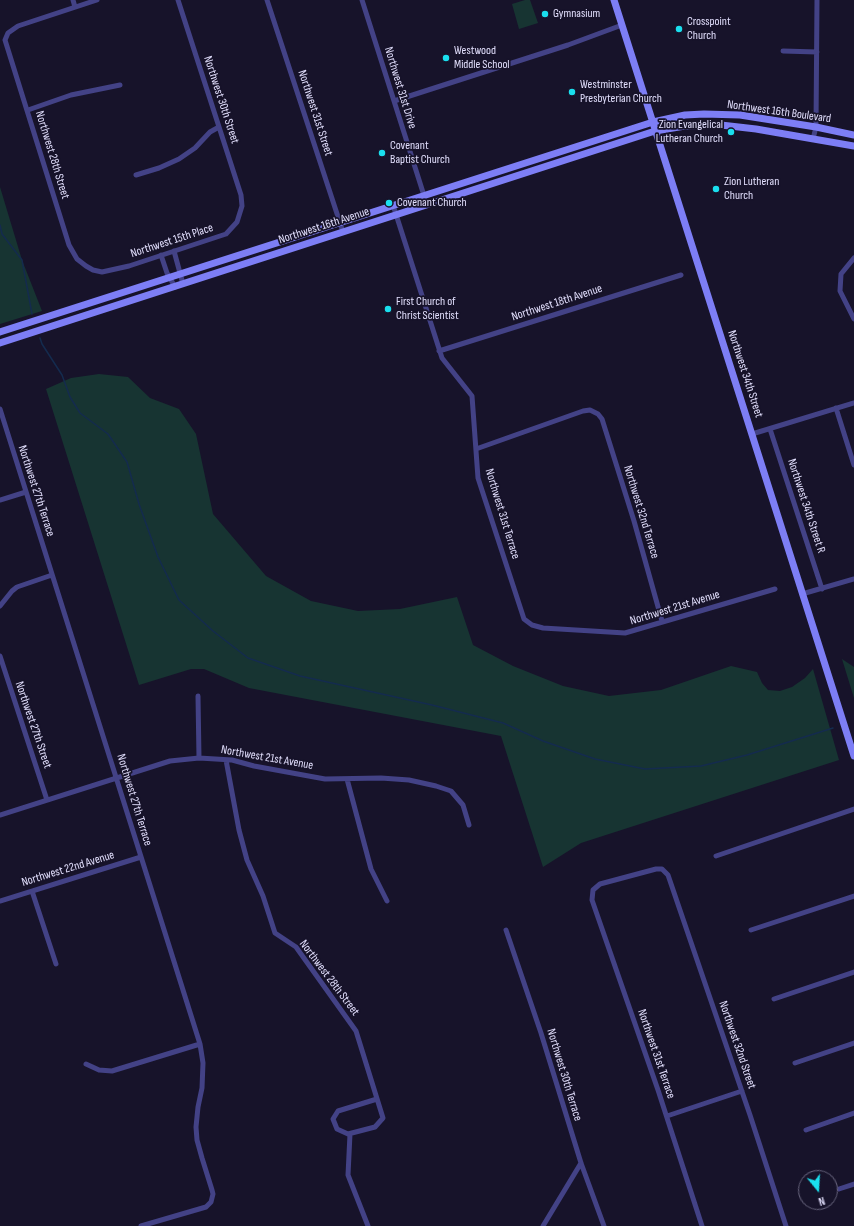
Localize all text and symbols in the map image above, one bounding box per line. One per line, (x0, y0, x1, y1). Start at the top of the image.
place label: Gymnasium (553, 7, 600, 21)
marker: Gymnasium (540, 9, 550, 19)
place label: Crosspoint Church (687, 15, 731, 43)
marker: Crosspoint Church (674, 24, 684, 34)
place label: Westwood Middle School (454, 44, 510, 72)
street label: Northwest 31st Drive (381, 45, 419, 131)
marker: Westwood Middle School (441, 53, 451, 63)
street label: Northwest 30th Street (200, 54, 242, 146)
street label: Northwest 31st Street (294, 68, 336, 158)
place label: Westminster Presbyterian Church (580, 78, 662, 106)
marker: Westminster Presbyterian Church (567, 87, 577, 97)
street label: Northwest 16th Boulevard (726, 98, 832, 126)
street label: Northwest 28th Street (32, 109, 72, 201)
place label: Zion Evangelical Lutheran Church (656, 118, 723, 146)
marker: Zion Evangelical Lutheran Church (726, 127, 736, 137)
place label: Covenant Baptist Church (390, 139, 450, 167)
marker: Covenant Baptist Church (377, 148, 387, 158)
place label: Zion Lutheran Church (724, 175, 779, 203)
marker: Zion Lutheran Church (711, 184, 721, 194)
place label: Covenant Church (397, 196, 467, 210)
marker: Covenant Church (384, 198, 394, 208)
street label: Northwest 16th Avenue (277, 205, 371, 247)
street label: Northwest 15th Place (129, 221, 215, 261)
street label: Northwest 18th Avenue (510, 282, 604, 324)
place label: First Church of Christ Scientist (396, 295, 459, 323)
marker: First Church of Christ Scientist (383, 304, 393, 314)
street label: Northwest 34th Street (724, 329, 766, 419)
street label: Northwest 27th Terrace (14, 443, 58, 539)
street label: Northwest 34th Street R (784, 457, 828, 555)
street label: Northwest 32nd Terrace (620, 464, 662, 560)
street label: Northwest 31st Terrace (481, 467, 523, 561)
street label: Northwest 21st Avenue (628, 587, 722, 629)
street label: Northwest 27th Street (11, 680, 55, 770)
street label: Northwest 21st Avenue (220, 743, 314, 773)
street label: Northwest 27th Terrace (113, 752, 155, 848)
street label: Northwest 22nd Avenue (20, 848, 116, 890)
street label: Northwest 28th Street (296, 937, 362, 1019)
street label: Northwest 32nd Street (715, 999, 759, 1091)
street label: Northwest 31st Terrace (634, 1007, 678, 1101)
street label: Northwest 30th Terrace (543, 1027, 585, 1123)
north arrow (798, 1170, 838, 1210)
text: N (817, 1194, 826, 1208)

